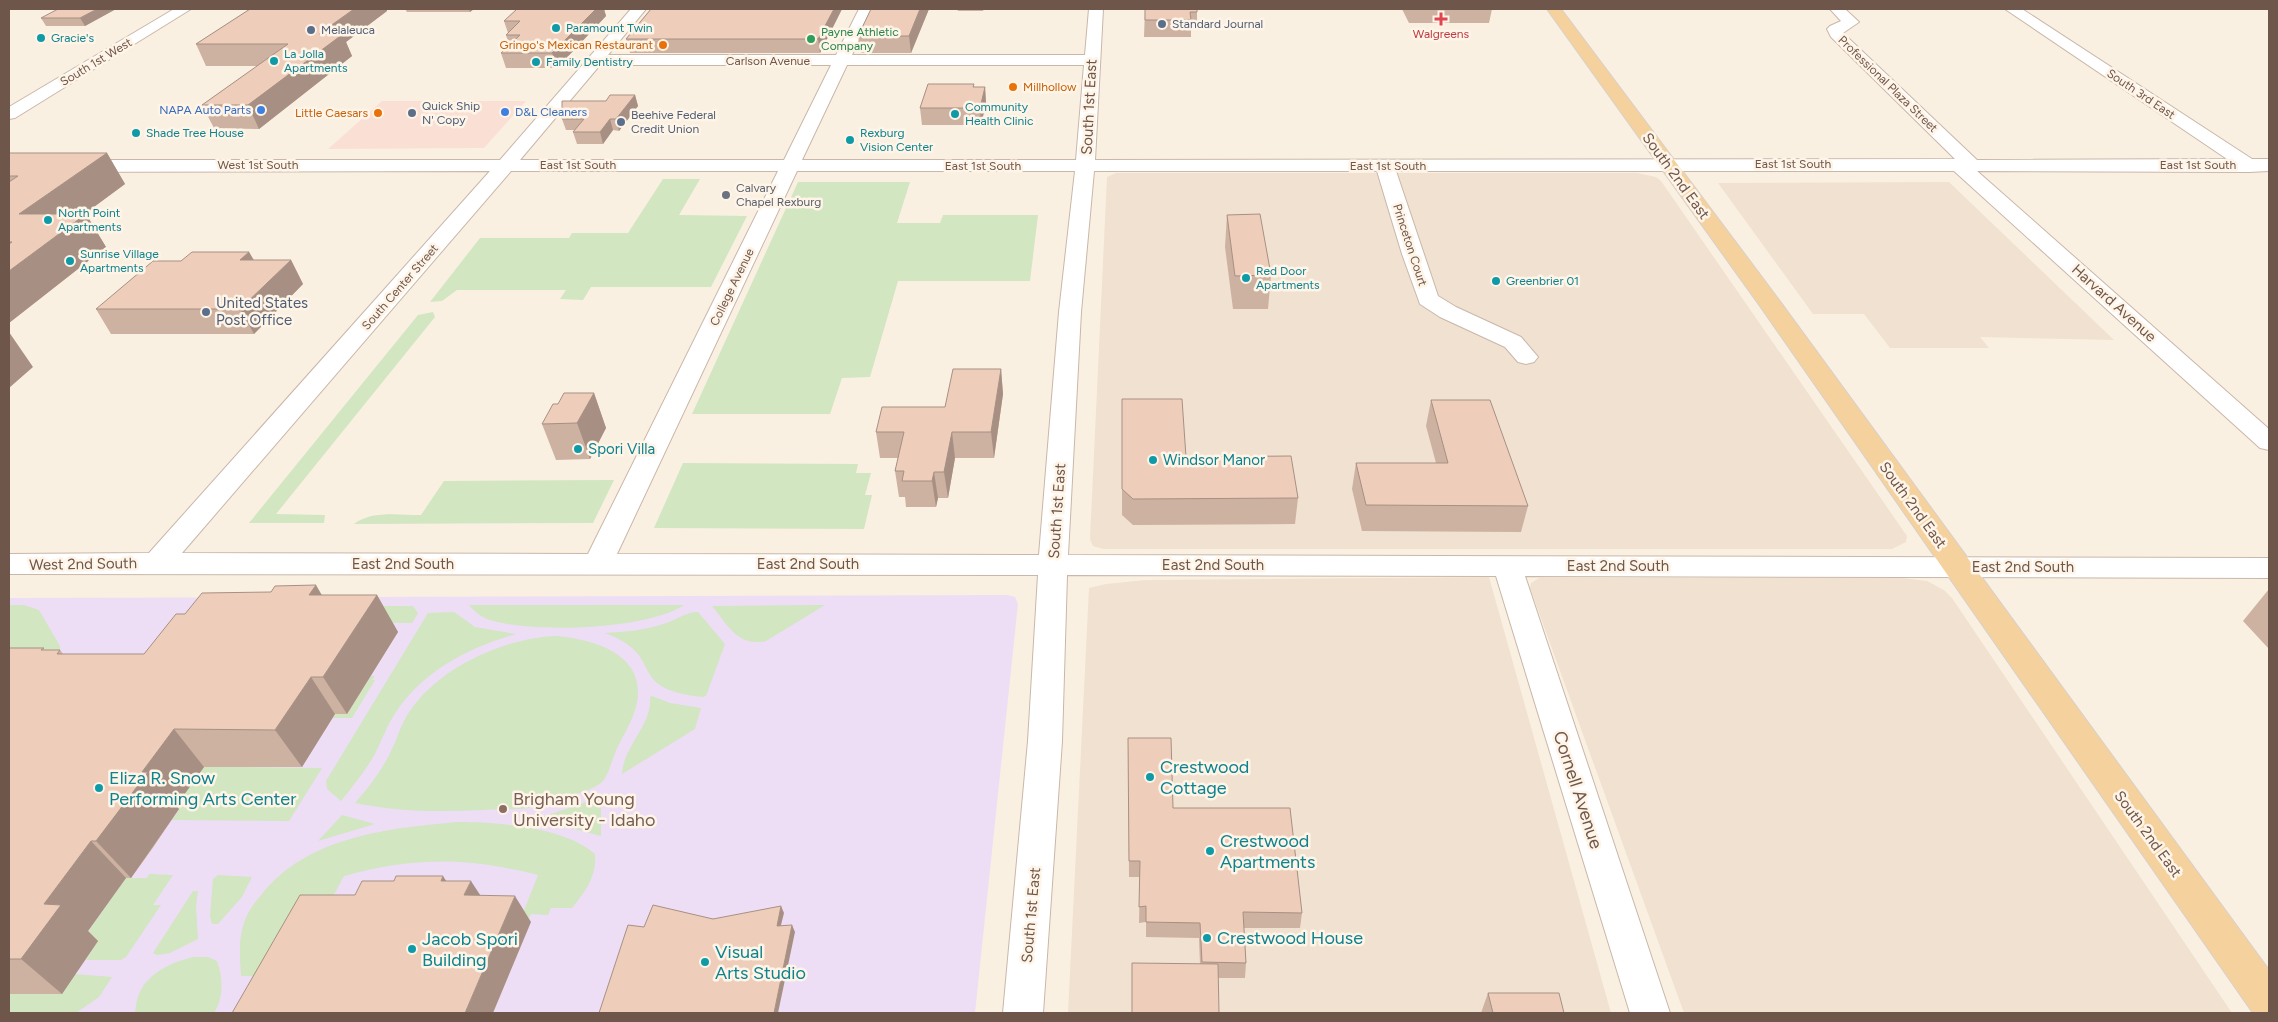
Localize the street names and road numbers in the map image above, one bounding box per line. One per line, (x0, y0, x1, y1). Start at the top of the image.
street label: Professional Plaza Street (1835, 33, 1941, 135)
street label: South 1st West (58, 35, 135, 89)
street label: Carlson Avenue (726, 54, 811, 68)
street label: South 1st East (1078, 58, 1101, 155)
street label: South 3rd East (2104, 66, 2178, 122)
street label: South 2nd East (1639, 129, 1714, 223)
street label: East 1st South (1755, 157, 1832, 171)
street label: West 1st South (218, 158, 299, 172)
street label: East 1st South (540, 158, 617, 172)
street label: East 1st South (2160, 158, 2237, 172)
street label: East 1st South (945, 159, 1022, 173)
street label: East 1st South (1350, 159, 1427, 173)
street label: Princeton Court (1390, 202, 1430, 288)
street label: South Center Street (359, 241, 441, 333)
street label: College Avenue (707, 246, 757, 328)
street label: Harvard Avenue (2068, 260, 2160, 346)
street label: South 2nd East (1876, 458, 1951, 552)
street label: South 1st East (1045, 462, 1069, 559)
street label: West 2nd South (29, 554, 137, 574)
street label: East 2nd South (352, 555, 454, 573)
street label: East 2nd South (757, 555, 859, 573)
street label: East 2nd South (1162, 556, 1264, 574)
street label: East 2nd South (1567, 557, 1669, 575)
street label: East 2nd South (1972, 558, 2074, 576)
street label: Cornell Avenue (1549, 728, 1607, 852)
street label: South 2nd East (2111, 787, 2186, 881)
street label: South 1st East (1018, 866, 1044, 963)

